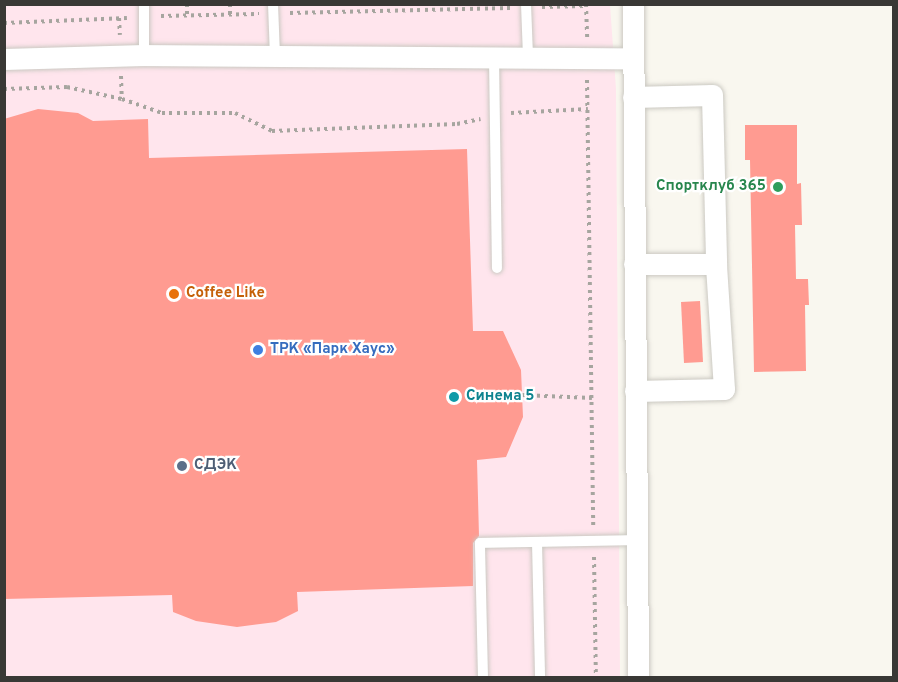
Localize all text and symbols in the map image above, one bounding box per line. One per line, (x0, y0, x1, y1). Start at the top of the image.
place label: Спортклуб 365 (656, 178, 766, 196)
marker: Спортклуб 365 (771, 180, 785, 194)
place label: Coffee Like (186, 285, 265, 303)
marker: Coffee Like (167, 287, 181, 301)
place label: ТРК «Парк Хаус» (270, 341, 395, 359)
marker: ТРК «Парк Хаус» (251, 343, 265, 357)
place label: Синема 5 (466, 388, 534, 406)
marker: Синема 5 (447, 390, 461, 404)
place label: СДЭК (194, 457, 237, 475)
marker: СДЭК (175, 459, 189, 473)

